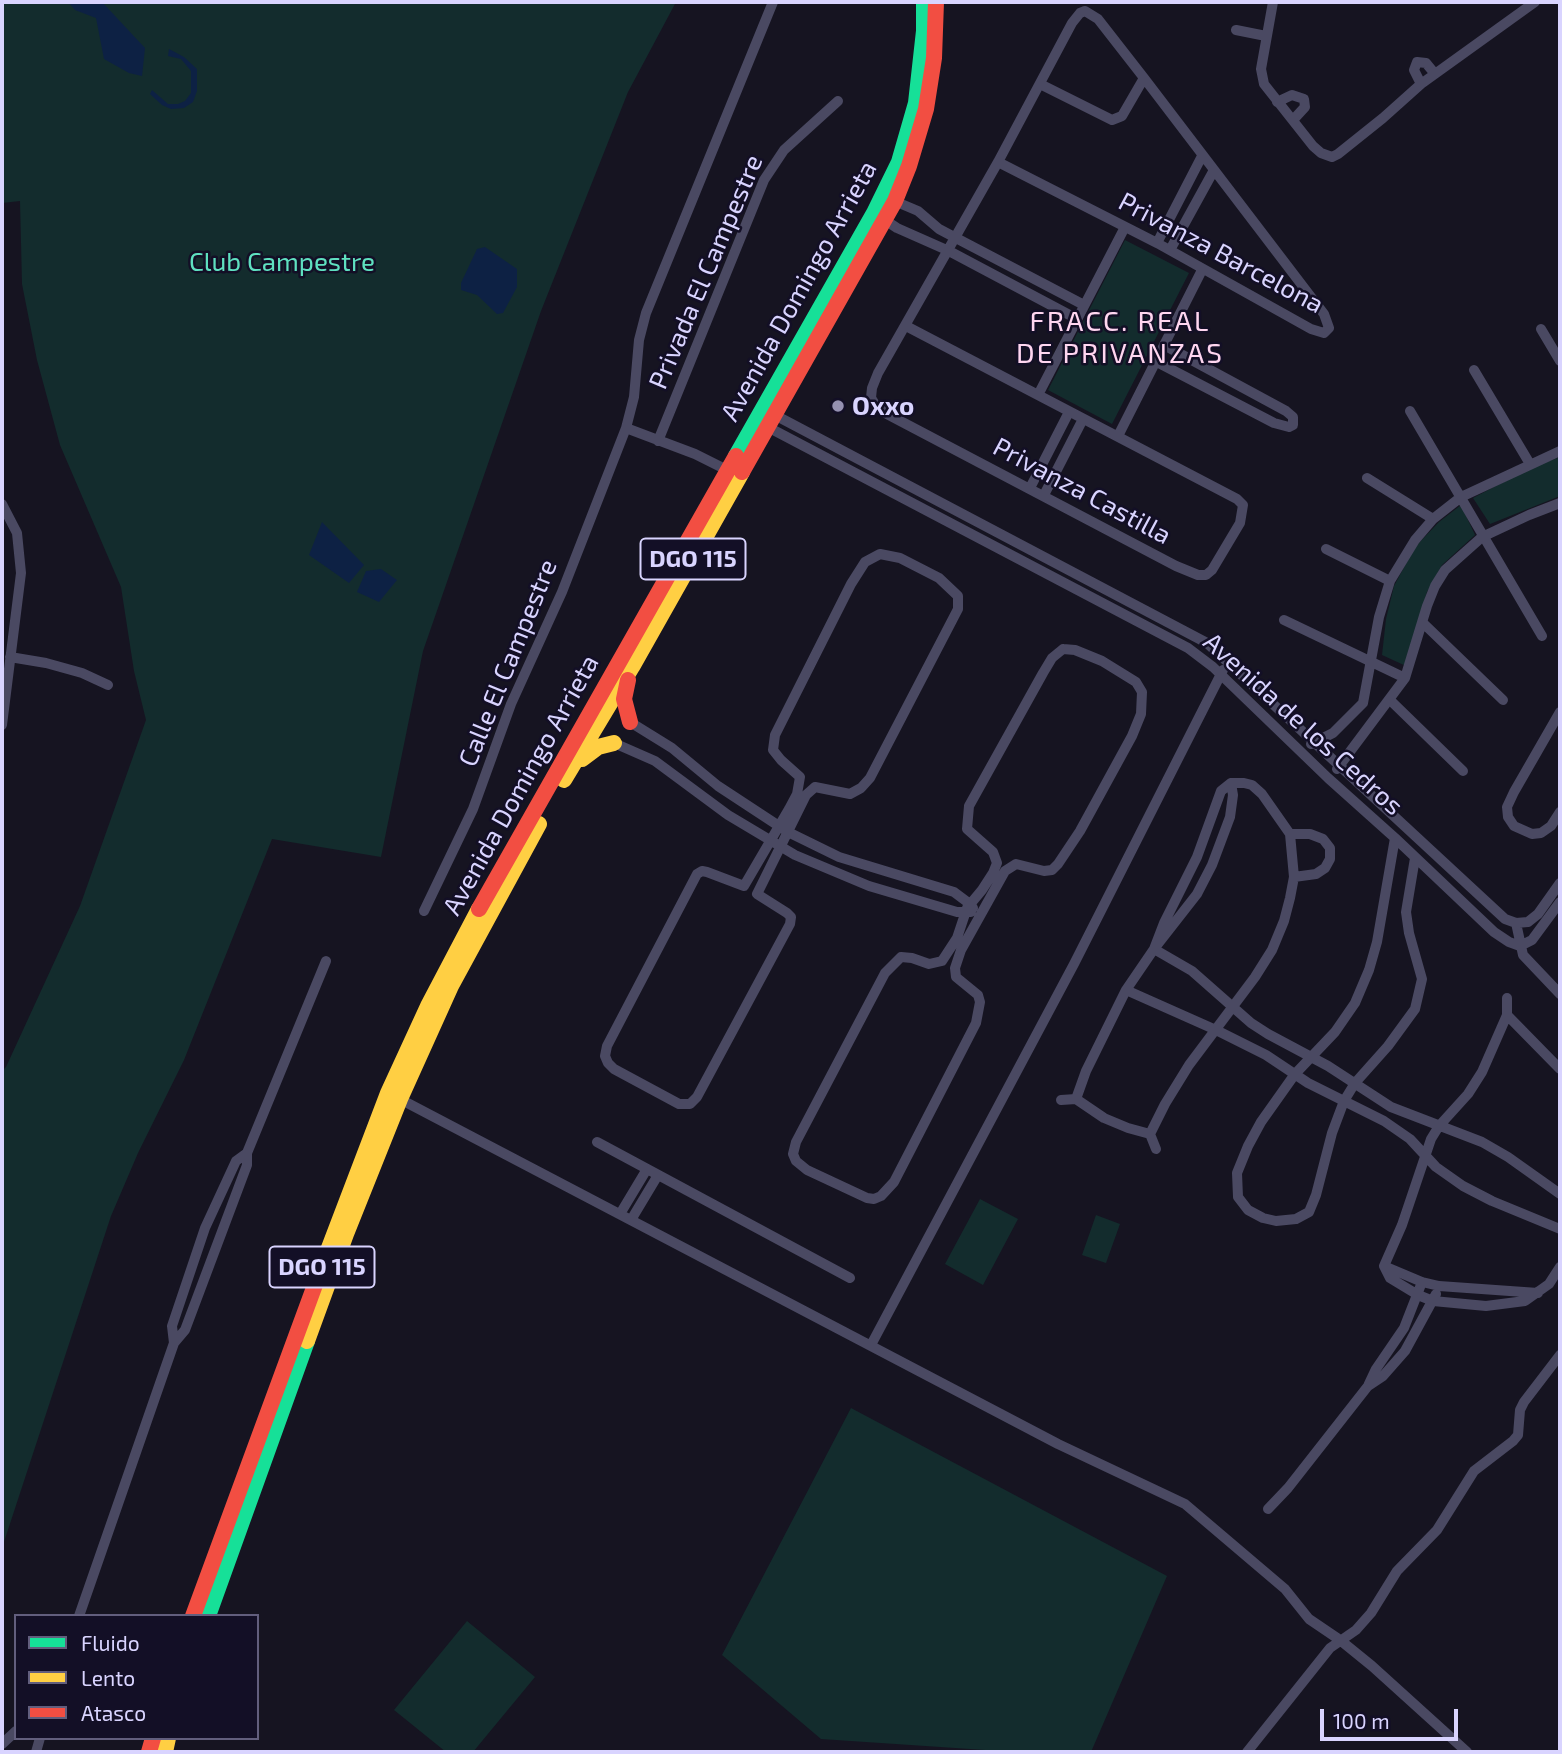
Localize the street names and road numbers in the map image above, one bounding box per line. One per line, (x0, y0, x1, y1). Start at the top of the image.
street label: Privada El Campestre (643, 150, 769, 394)
street label: Avenida Domingo Arrieta (714, 155, 884, 427)
street label: Privanza Barcelona (1113, 186, 1329, 320)
street label: Privanza Castilla (988, 431, 1176, 551)
road number: DGO 115 (640, 538, 746, 580)
street label: Calle El Campestre (452, 555, 564, 771)
street label: Avenida de los Cedros (1197, 626, 1409, 822)
street label: Avenida Domingo Arrieta (436, 649, 606, 921)
road number: DGO 115 (270, 1246, 374, 1288)

